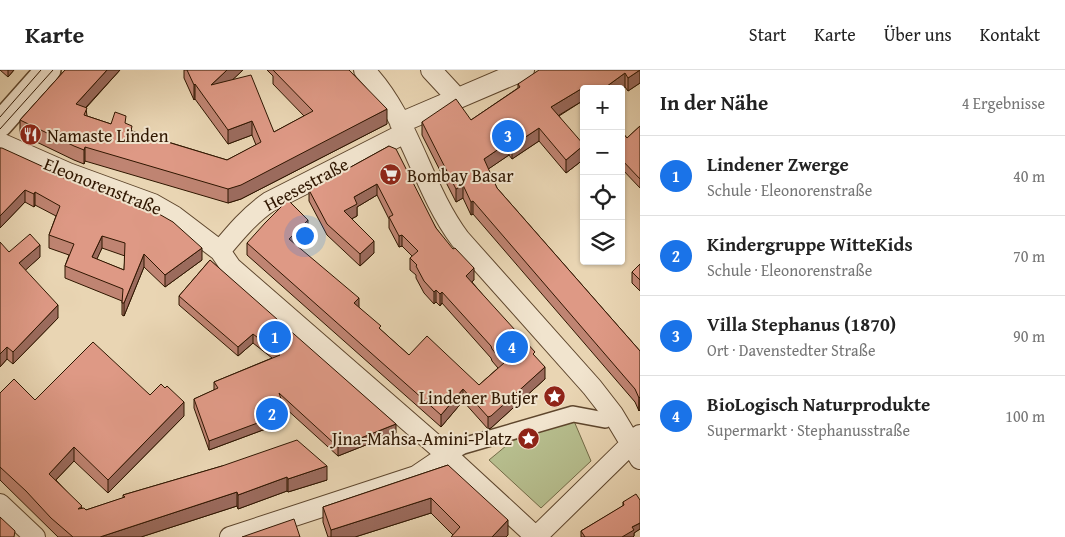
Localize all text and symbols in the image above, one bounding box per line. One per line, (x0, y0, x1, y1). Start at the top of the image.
text: Karte (25, 17, 84, 52)
text: Start (749, 21, 786, 48)
text: Karte (814, 21, 856, 48)
text: Über uns (884, 21, 952, 48)
text: Kontakt (980, 21, 1040, 48)
map controls (580, 85, 625, 265)
button: + (580, 85, 625, 130)
text: In der Nähe (660, 87, 768, 118)
text: 4 Ergebnisse (962, 91, 1045, 115)
pin: 3 (492, 117, 524, 155)
place label: Namaste Linden (47, 122, 169, 149)
restaurant icon: Namaste Linden (19, 123, 43, 147)
button: − (580, 130, 625, 175)
street label: Eleonorenstraße (40, 150, 166, 222)
street label: Heesestraße (259, 150, 353, 218)
text: Lindener Zwerge (707, 150, 849, 178)
place label: Bombay Basar (407, 162, 514, 189)
supermarket icon: Bombay Basar (379, 163, 403, 187)
text: 1 (672, 164, 680, 188)
text: 40 m (1013, 164, 1045, 188)
button: locate (580, 175, 625, 220)
text: Schule · Eleonorenstraße (707, 178, 872, 202)
button: layers (580, 220, 625, 265)
your location (292, 223, 318, 249)
text: Kindergruppe WitteKids (707, 230, 913, 258)
text: 2 (672, 244, 680, 268)
text: 70 m (1013, 244, 1045, 268)
text: Schule · Eleonorenstraße (707, 258, 872, 282)
text: Villa Stephanus (1870) (707, 310, 896, 338)
pin: 1 (259, 318, 291, 356)
text: 3 (672, 324, 680, 348)
text: 90 m (1013, 324, 1045, 348)
pin: 4 (496, 328, 528, 366)
text: Ort · Davenstedter Straße (707, 338, 875, 362)
place label: Lindener Butjer (419, 384, 539, 411)
place icon: Lindener Butjer (542, 385, 566, 409)
text: BioLogisch Naturprodukte (707, 390, 930, 418)
pin: 2 (256, 395, 288, 433)
text: 4 (672, 404, 680, 428)
text: 100 m (1005, 404, 1045, 428)
text: Supermarkt · Stephanusstraße (707, 418, 910, 442)
place label: Jina-Mahsa-Amini-Platz (330, 425, 512, 452)
place icon: Jina-Mahsa-Amini-Platz (516, 426, 540, 450)

